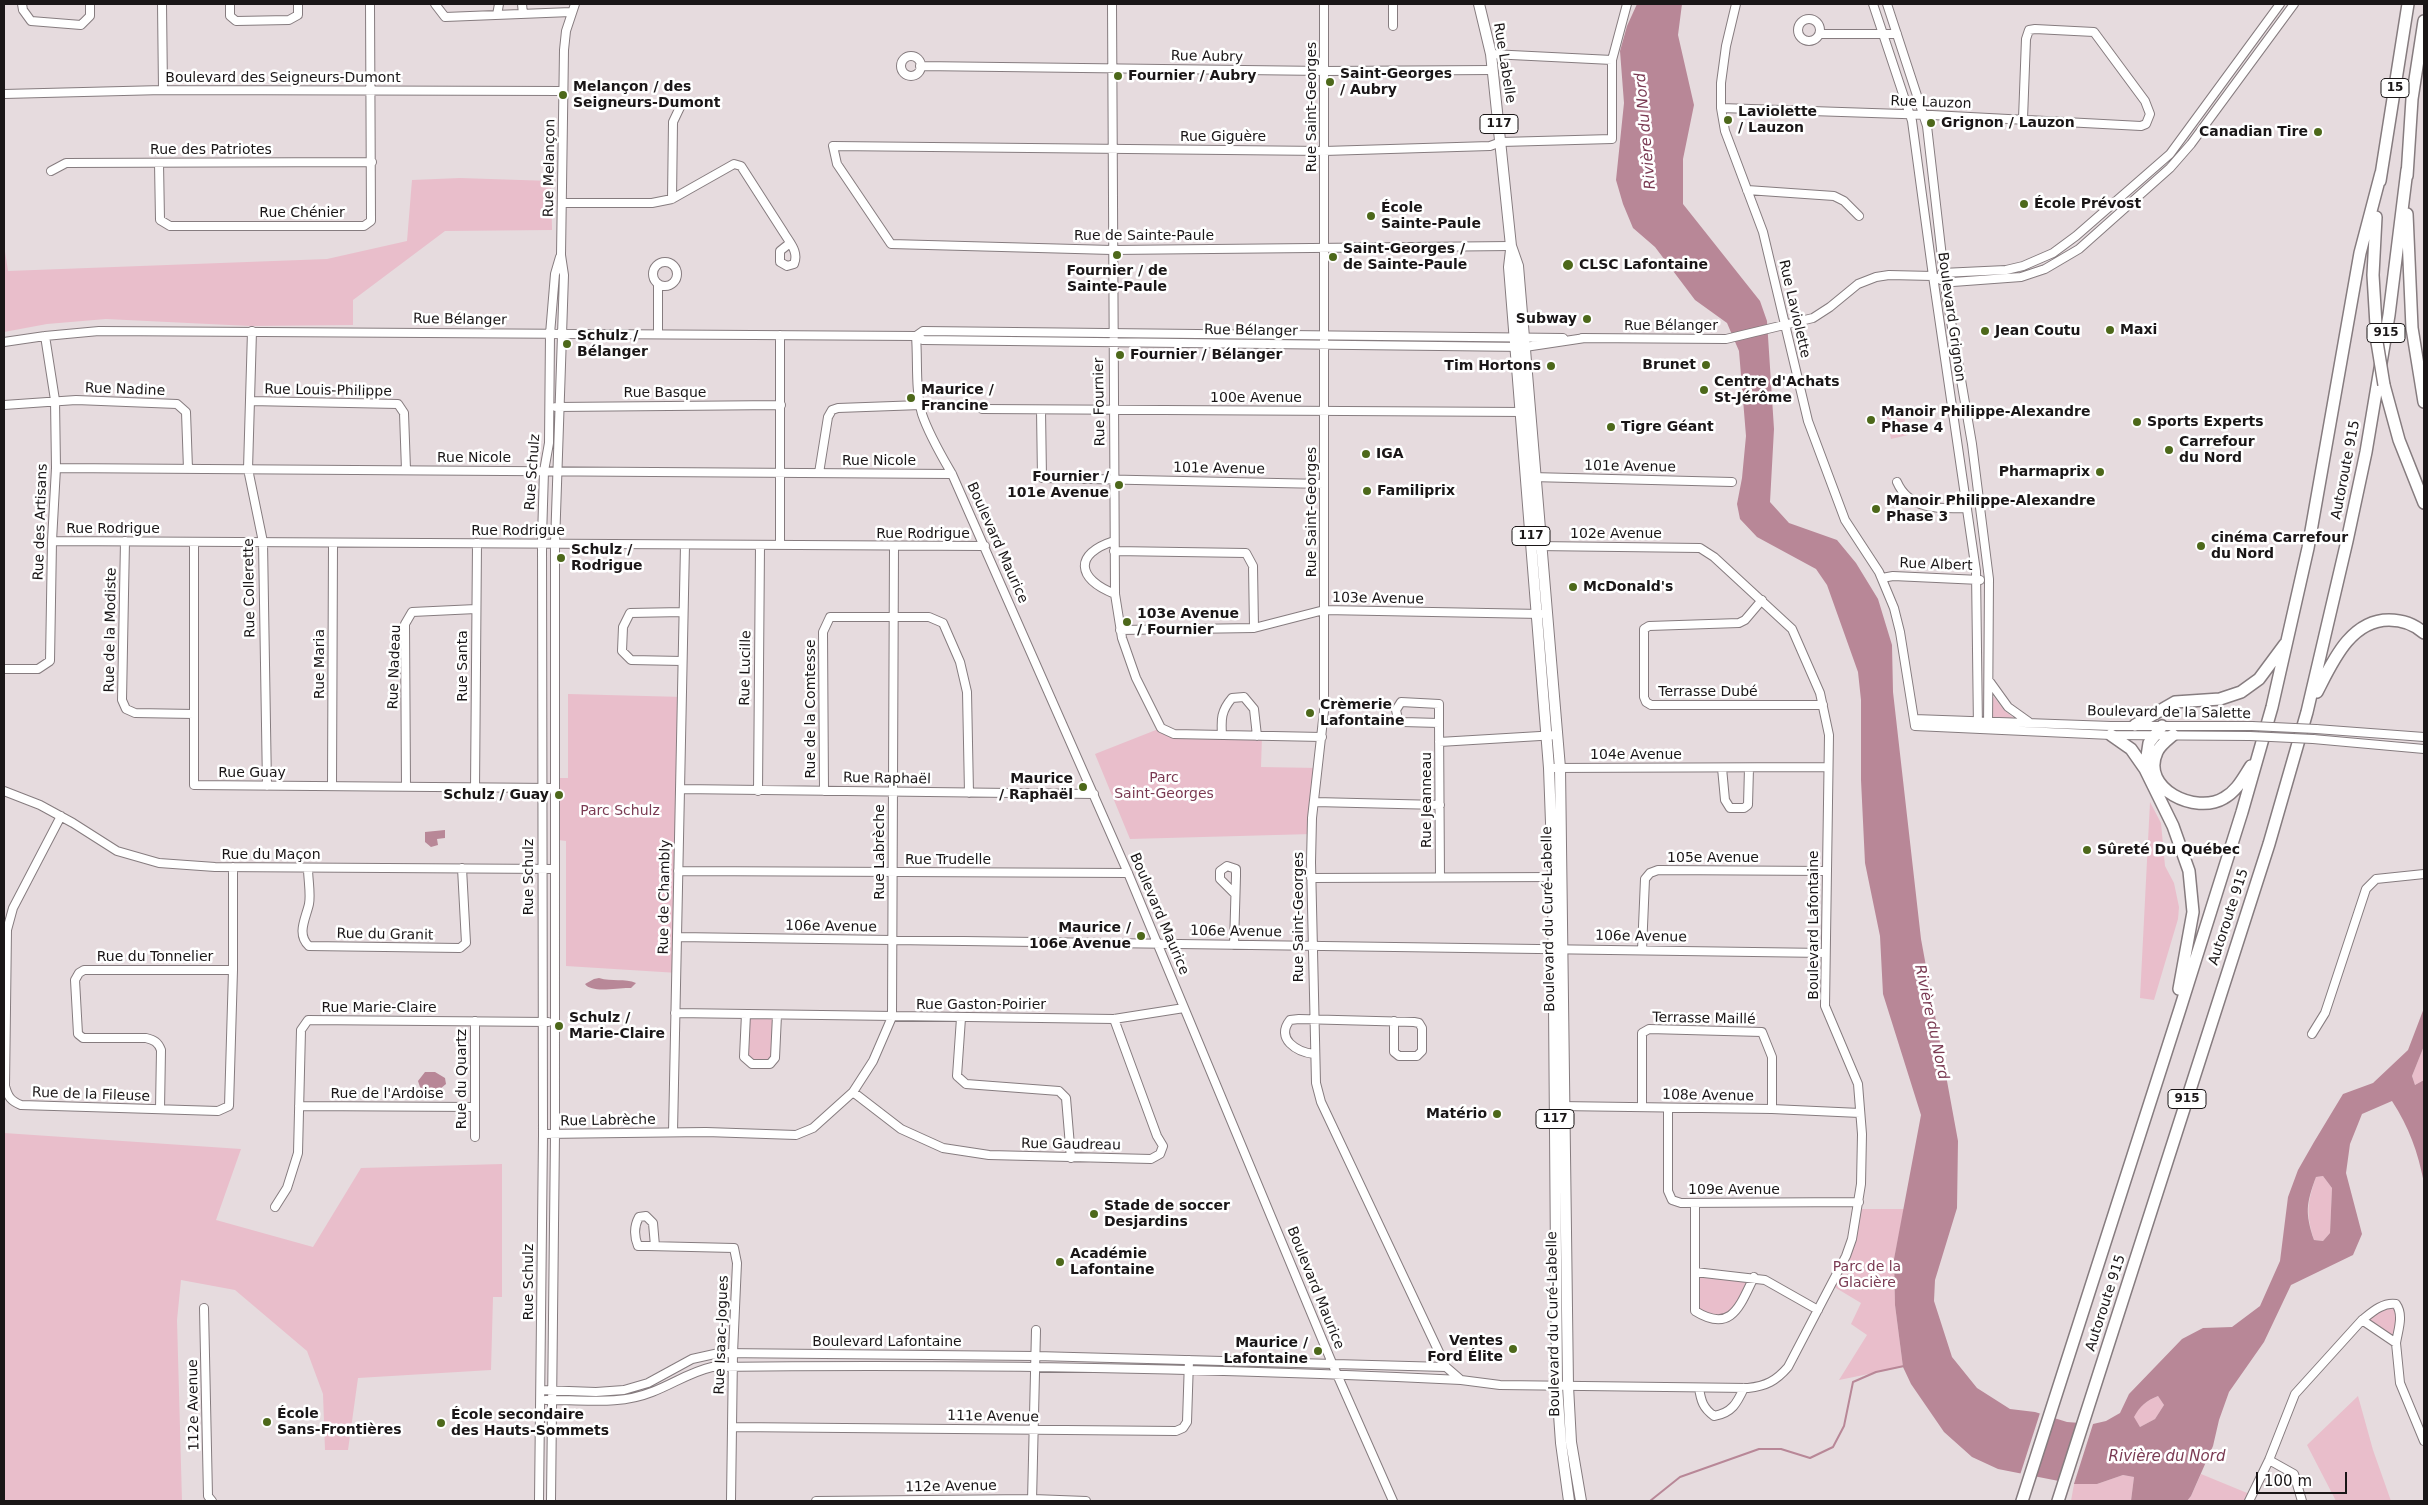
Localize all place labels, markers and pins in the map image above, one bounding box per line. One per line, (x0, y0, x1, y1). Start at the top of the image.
place label: Saint-Georges / Aubry (1340, 66, 1452, 98)
place label: Fournier / Aubry (1128, 68, 1256, 84)
marker: Fournier / Aubry (1112, 70, 1124, 82)
marker: Saint-Georges / Aubry (1324, 76, 1336, 88)
place label: Melançon / des Seigneurs-Dumont (573, 79, 720, 111)
marker: Melançon / des Seigneurs-Dumont (557, 89, 569, 101)
place label: Laviolette / Lauzon (1738, 104, 1817, 136)
marker: Laviolette / Lauzon (1722, 114, 1734, 126)
place label: Grignon / Lauzon (1941, 115, 2075, 131)
marker: Grignon / Lauzon (1925, 117, 1937, 129)
place label: Canadian Tire (2199, 124, 2308, 140)
marker: Canadian Tire (2312, 126, 2324, 138)
place label: École Prévost (2034, 196, 2141, 212)
marker: École Prévost (2018, 198, 2030, 210)
place label: École Sainte-Paule (1381, 200, 1481, 232)
marker: École Sainte-Paule (1365, 210, 1377, 222)
place label: Saint-Georges / de Sainte-Paule (1343, 241, 1467, 274)
marker: Fournier / de Sainte-Paule (1111, 249, 1123, 261)
marker: Saint-Georges / de Sainte-Paule (1327, 251, 1339, 263)
place label: CLSC Lafontaine (1579, 257, 1708, 273)
marker: CLSC Lafontaine (1561, 258, 1575, 272)
place label: Fournier / de Sainte-Paule (1066, 263, 1168, 296)
place label: Subway (1516, 311, 1577, 327)
marker: Subway (1581, 313, 1593, 325)
place label: Maxi (2120, 322, 2157, 338)
place label: Jean Coutu (1995, 323, 2081, 339)
marker: Maxi (2104, 324, 2116, 336)
marker: Jean Coutu (1979, 325, 1991, 337)
place label: Schulz / Bélanger (577, 328, 648, 361)
marker: Schulz / Bélanger (561, 338, 573, 350)
place label: Fournier / Bélanger (1130, 347, 1282, 363)
marker: Fournier / Bélanger (1114, 349, 1126, 361)
place label: Brunet (1642, 357, 1696, 373)
place label: Tim Hortons (1444, 358, 1541, 374)
marker: Brunet (1700, 359, 1712, 371)
marker: Tim Hortons (1545, 360, 1557, 372)
place label: Centre d'Achats St-Jérôme (1714, 374, 1840, 407)
place label: Maurice / Francine (921, 382, 994, 414)
marker: Centre d'Achats St-Jérôme (1698, 384, 1710, 396)
marker: Maurice / Francine (905, 392, 917, 404)
place label: Manoir Philippe-Alexandre Phase 4 (1881, 404, 2091, 437)
marker: Manoir Philippe-Alexandre Phase 4 (1865, 414, 1877, 426)
place label: Sports Experts (2147, 414, 2264, 430)
marker: Sports Experts (2131, 416, 2143, 428)
place label: Tigre Géant (1621, 419, 1714, 435)
marker: Tigre Géant (1605, 421, 1617, 433)
place label: Carrefour du Nord (2179, 434, 2255, 467)
marker: Carrefour du Nord (2163, 444, 2175, 456)
place label: IGA (1376, 446, 1404, 462)
marker: IGA (1360, 448, 1372, 460)
place label: Pharmaprix (1999, 464, 2090, 480)
marker: Pharmaprix (2094, 466, 2106, 478)
place label: Fournier / 101e Avenue (1007, 469, 1109, 502)
marker: Fournier / 101e Avenue (1113, 479, 1125, 491)
place label: Familiprix (1377, 483, 1455, 499)
marker: Familiprix (1361, 485, 1373, 497)
place label: Manoir Philippe-Alexandre Phase 3 (1886, 493, 2096, 526)
marker: Manoir Philippe-Alexandre Phase 3 (1870, 503, 1882, 515)
place label: cinéma Carrefour du Nord (2211, 530, 2348, 562)
marker: cinéma Carrefour du Nord (2195, 540, 2207, 552)
place label: Schulz / Rodrigue (571, 542, 643, 574)
marker: Schulz / Rodrigue (555, 552, 567, 564)
place label: McDonald's (1583, 579, 1673, 595)
marker: McDonald's (1567, 581, 1579, 593)
place label: 103e Avenue / Fournier (1137, 606, 1239, 638)
marker: 103e Avenue / Fournier (1121, 616, 1133, 628)
place label: Crèmerie Lafontaine (1320, 697, 1404, 730)
marker: Crèmerie Lafontaine (1304, 707, 1316, 719)
place label: Maurice / Raphaël (999, 771, 1073, 804)
marker: Maurice / Raphaël (1077, 781, 1089, 793)
place label: Schulz / Guay (443, 787, 549, 803)
marker: Schulz / Guay (553, 789, 565, 801)
place label: Sûreté Du Québec (2097, 842, 2240, 858)
marker: Sûreté Du Québec (2081, 844, 2093, 856)
place label: Maurice / 106e Avenue (1029, 920, 1131, 952)
marker: Maurice / 106e Avenue (1135, 930, 1147, 942)
place label: Schulz / Marie-Claire (569, 1010, 665, 1042)
marker: Schulz / Marie-Claire (553, 1020, 565, 1032)
place label: Matério (1426, 1106, 1487, 1122)
marker: Matério (1491, 1108, 1503, 1120)
place label: Stade de soccer Desjardins (1104, 1198, 1230, 1230)
marker: Stade de soccer Desjardins (1088, 1208, 1100, 1220)
place label: Académie Lafontaine (1070, 1246, 1154, 1278)
marker: Académie Lafontaine (1054, 1256, 1066, 1268)
place label: Ventes Ford Élite (1427, 1333, 1503, 1365)
place label: Maurice / Lafontaine (1224, 1335, 1308, 1368)
marker: Ventes Ford Élite (1507, 1343, 1519, 1355)
marker: Maurice / Lafontaine (1312, 1345, 1324, 1357)
place label: École Sans-Frontières (277, 1406, 402, 1438)
place label: École secondaire des Hauts-Sommets (451, 1407, 609, 1440)
marker: École Sans-Frontières (261, 1416, 273, 1428)
marker: École secondaire des Hauts-Sommets (435, 1417, 447, 1429)

